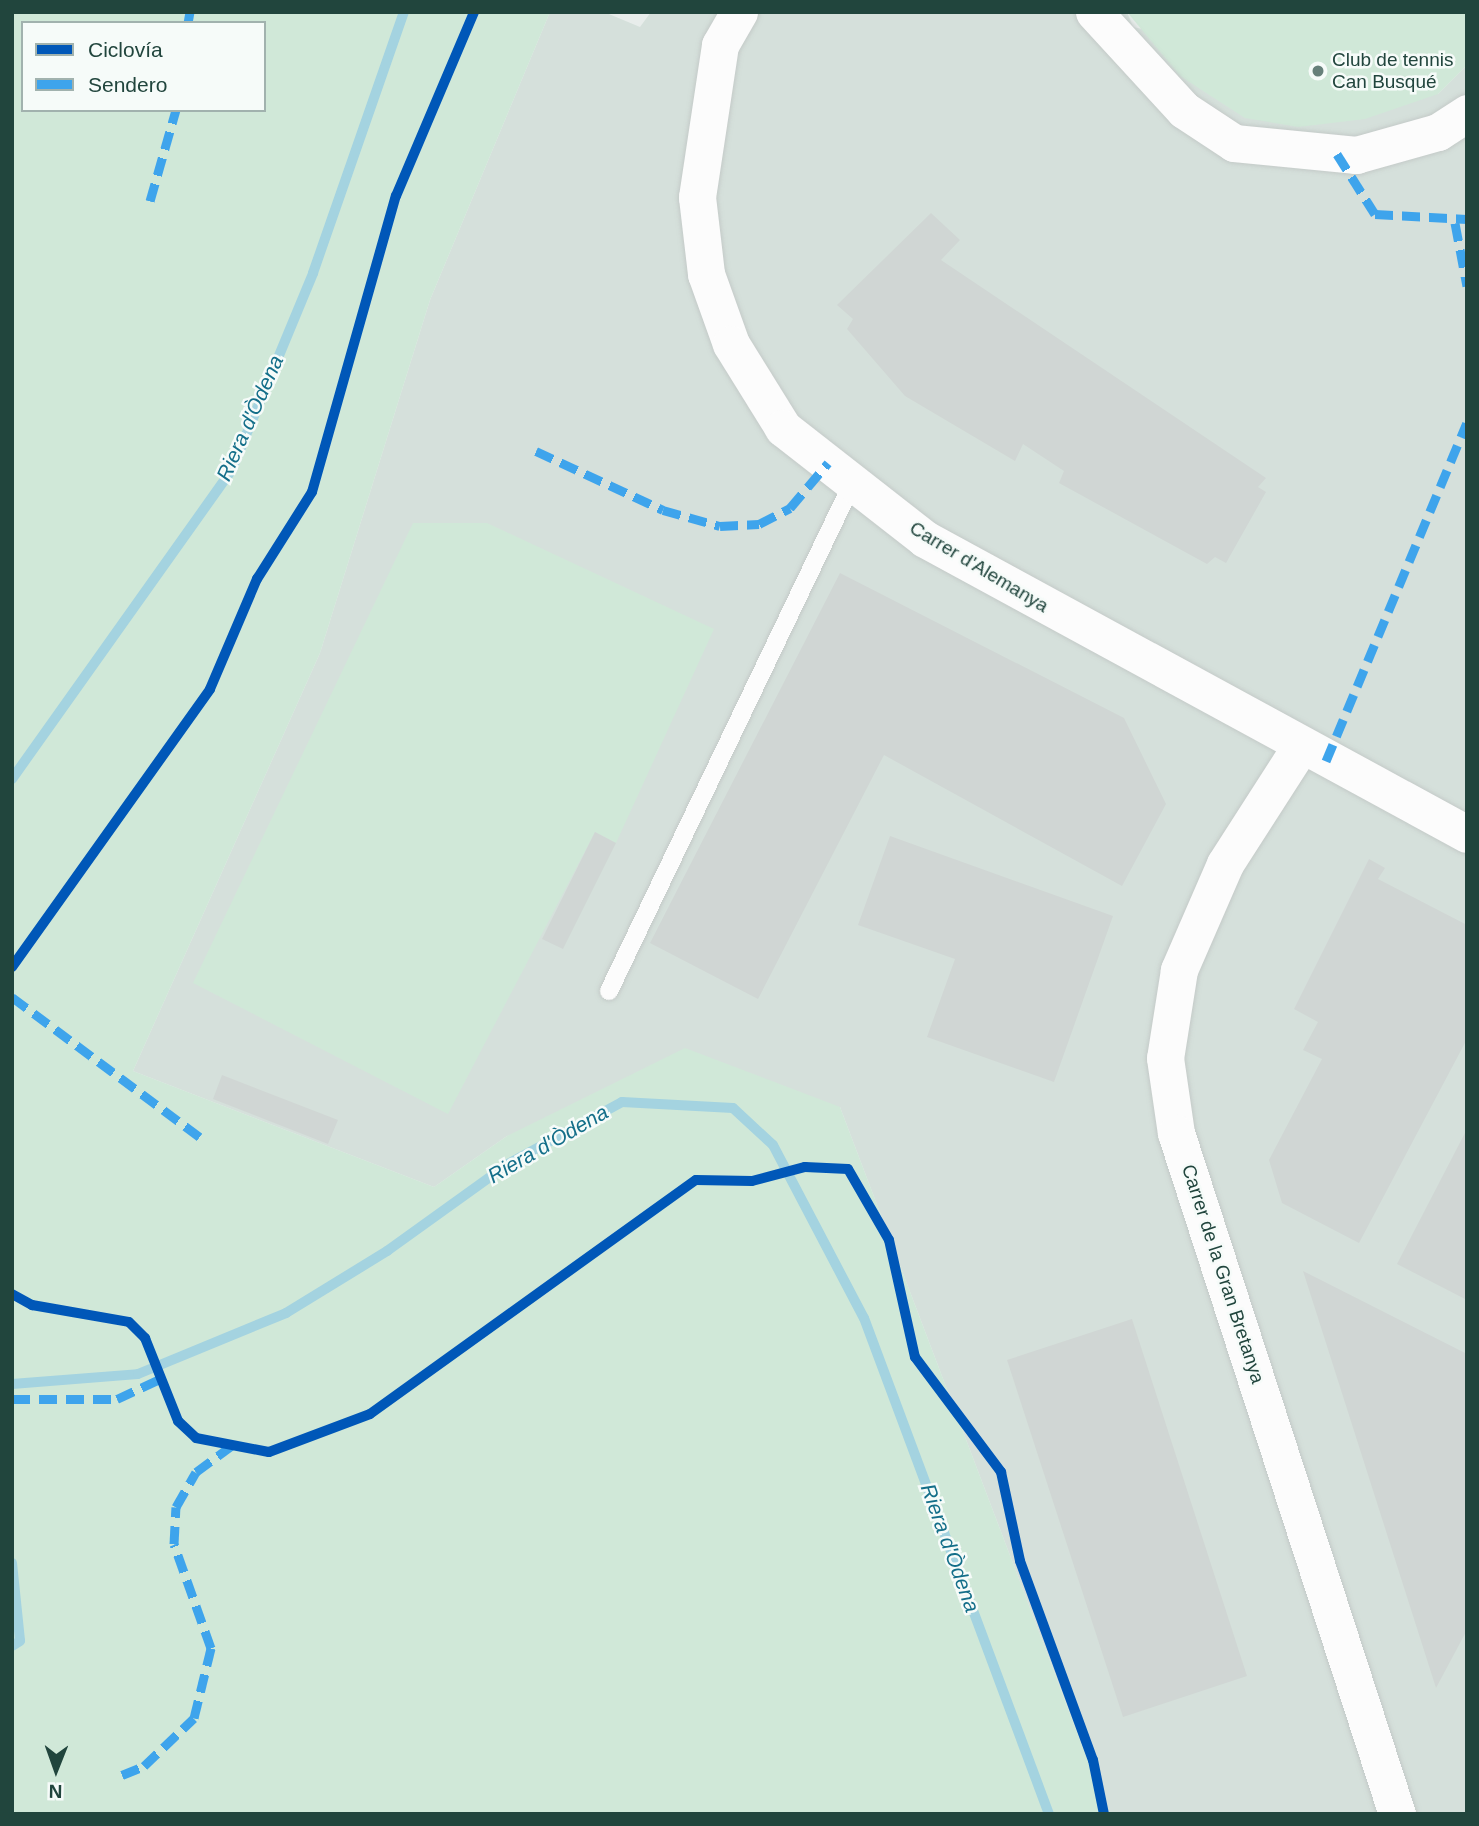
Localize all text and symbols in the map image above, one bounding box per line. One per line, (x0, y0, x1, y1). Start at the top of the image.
legend (21, 21, 266, 112)
text: Ciclovía (88, 38, 163, 61)
place label: Club de tennis Can Busqué (1332, 49, 1453, 93)
marker: Club de tennis Can Busqué (1310, 63, 1326, 79)
text: Sendero (88, 73, 167, 96)
water label: Riera d'Òdena (211, 351, 289, 485)
street label: Carrer d'Alemanya (905, 517, 1053, 617)
water label: Riera d'Òdena (483, 1099, 613, 1189)
street label: Carrer de la Gran Bretanya (1177, 1162, 1269, 1386)
water label: Riera d'Òdena (915, 1480, 985, 1616)
north arrow (21, 1735, 91, 1805)
text: N (49, 1781, 63, 1802)

